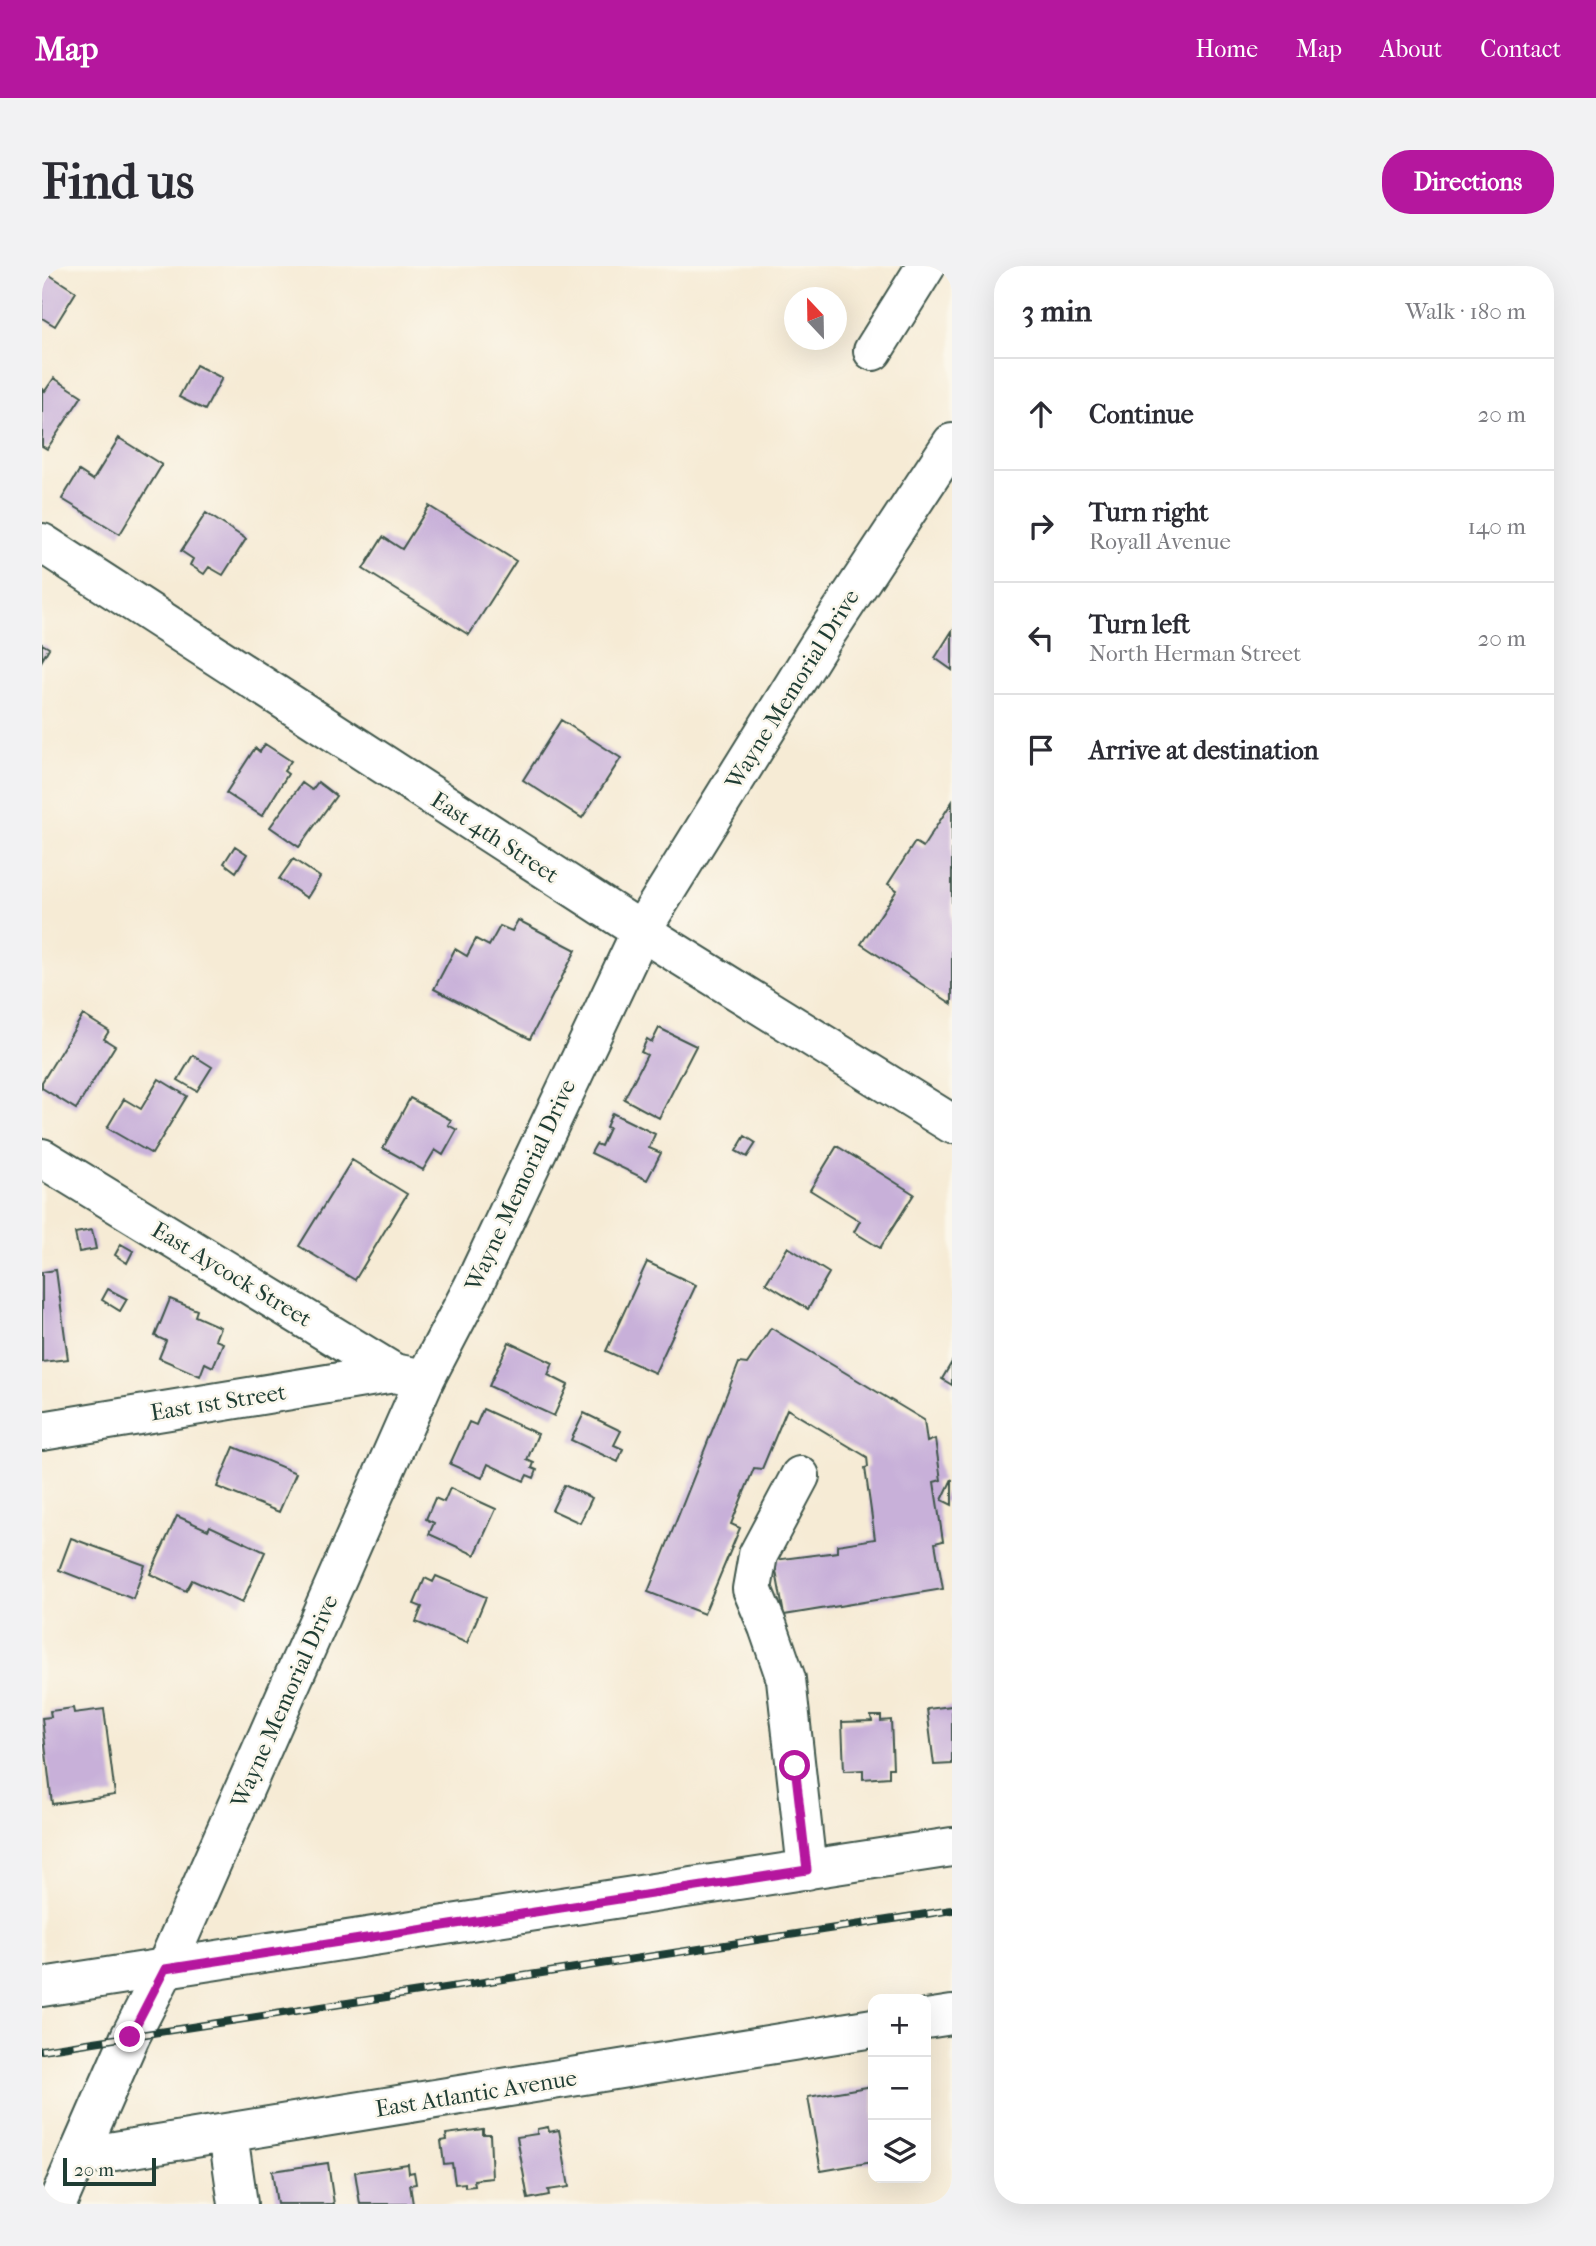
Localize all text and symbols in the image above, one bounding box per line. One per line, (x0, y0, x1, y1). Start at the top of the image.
text: Map (35, 30, 98, 69)
text: Home (1196, 35, 1258, 63)
text: Map (1296, 35, 1342, 63)
text: About (1380, 35, 1442, 63)
text: Contact (1480, 35, 1561, 63)
button: Directions (1382, 150, 1554, 214)
text: Find us (42, 153, 194, 211)
north arrow (784, 287, 847, 350)
text: 3 min (1022, 294, 1092, 329)
text: Walk · 180 m (1405, 298, 1526, 325)
icon: ahead (1022, 395, 1060, 433)
text: Continue (1089, 399, 1194, 430)
text: 20 m (1477, 401, 1526, 428)
text: Turn right (1089, 497, 1209, 528)
icon: right (1022, 507, 1060, 545)
text: 140 m (1467, 513, 1526, 540)
text: Royall Avenue (1089, 528, 1231, 555)
street label: Wayne Memorial Drive (719, 584, 865, 795)
text: Turn left (1089, 609, 1190, 640)
icon: left (1022, 619, 1060, 657)
text: 20 m (1477, 625, 1526, 652)
text: North Herman Street (1089, 640, 1301, 667)
icon: arrive (1022, 731, 1060, 769)
text: Arrive at destination (1089, 735, 1319, 766)
street label: East 4th Street (426, 786, 564, 889)
street label: Wayne Memorial Drive (459, 1075, 581, 1296)
street label: East Aycock Street (147, 1216, 316, 1333)
street label: East 1st Street (148, 1378, 288, 1427)
street label: Wayne Memorial Drive (225, 1590, 344, 1813)
route start (779, 1750, 810, 1781)
map controls (868, 1994, 931, 2183)
button: + (868, 1994, 931, 2057)
route end (114, 2021, 145, 2052)
button: − (868, 2057, 931, 2120)
street label: East Atlantic Avenue (373, 2064, 579, 2123)
button: layers (868, 2120, 931, 2183)
scale bar (63, 2155, 156, 2187)
text: 20 m (74, 2159, 114, 2181)

